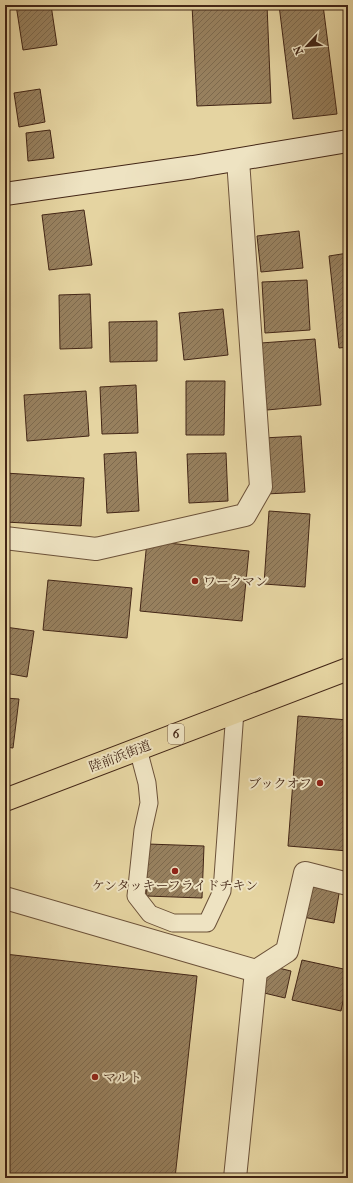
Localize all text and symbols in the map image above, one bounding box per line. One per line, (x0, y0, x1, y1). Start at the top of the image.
north arrow (287, 26, 327, 66)
text: N (291, 43, 306, 57)
place label: ワークマン (203, 574, 268, 589)
marker: ワークマン (190, 576, 200, 586)
road number: 6 (168, 724, 184, 744)
street label: 陸前浜街道 (87, 737, 153, 775)
place label: ブックオフ (248, 776, 312, 791)
marker: ブックオフ (315, 778, 325, 788)
marker: ケンタッキーフライドチキン (170, 866, 180, 876)
place label: ケンタッキーフライドチキン (92, 878, 258, 893)
place label: マルト (103, 1070, 142, 1085)
marker: マルト (90, 1072, 100, 1082)

